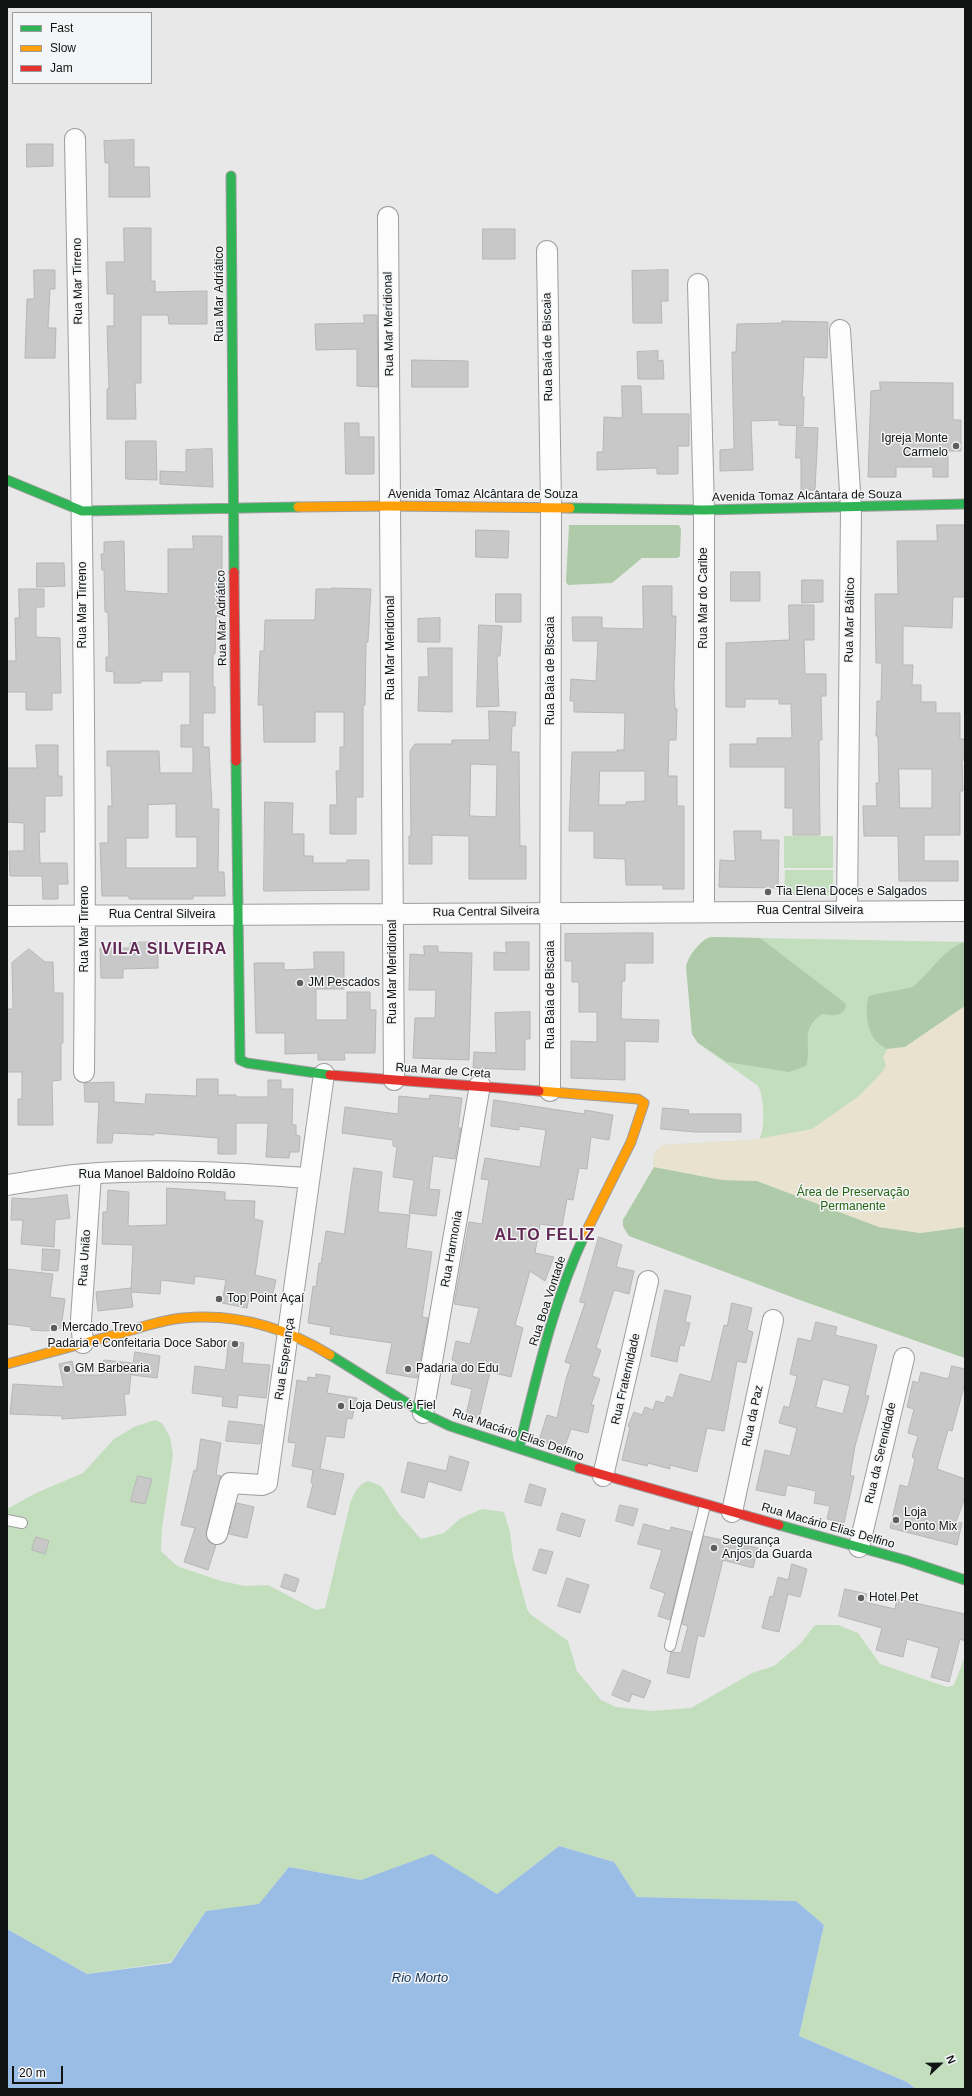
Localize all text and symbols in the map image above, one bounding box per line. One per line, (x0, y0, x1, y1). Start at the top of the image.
legend (12, 12, 152, 84)
text: Fast (50, 21, 73, 35)
text: Slow (50, 41, 76, 55)
text: Jam (50, 61, 73, 75)
street label: Rua Mar Tirreno (70, 237, 86, 325)
street label: Rua Mar Adriático (213, 246, 227, 342)
street label: Rua Mar Meridional (381, 272, 397, 376)
street label: Rua Baía de Biscaia (540, 293, 556, 401)
place label: Igreja Monte Carmelo (881, 432, 948, 460)
marker: Igreja Monte Carmelo (951, 441, 961, 451)
street label: Avenida Tomaz Alcântara de Souza (712, 487, 902, 505)
street label: Avenida Tomaz Alcântara de Souza (388, 488, 578, 502)
street label: Rua Mar do Caribe (697, 547, 711, 649)
street label: Rua Mar Tirreno (76, 562, 90, 648)
street label: Rua Mar Adriático (214, 570, 230, 666)
street label: Rua Mar Báltico (842, 577, 858, 663)
street label: Rua Mar Meridional (384, 596, 398, 700)
street label: Rua Baía de Biscaia (544, 617, 558, 725)
place label: Tia Elena Doces e Salgados (776, 885, 927, 899)
street label: Rua Mar Tirreno (78, 886, 92, 972)
marker: Tia Elena Doces e Salgados (763, 887, 773, 897)
street label: Rua Central Silveira (433, 904, 539, 920)
street label: Rua Central Silveira (757, 904, 863, 918)
street label: Rua Central Silveira (109, 908, 215, 922)
street label: Rua Mar Meridional (386, 920, 400, 1024)
district label: VILA SILVEIRA (101, 940, 227, 960)
street label: Rua Baía de Biscaia (544, 941, 558, 1049)
place label: JM Pescados (308, 976, 380, 990)
marker: JM Pescados (295, 978, 305, 988)
street label: Rua Mar de Creta (395, 1060, 491, 1082)
street label: Rua Manoel Baldoíno Roldão (79, 1168, 235, 1182)
park label: Área de Preservação Permanente (797, 1186, 909, 1214)
street label: Rua Harmonia (438, 1210, 466, 1288)
district label: ALTO FELIZ (495, 1226, 595, 1246)
street label: Rua União (76, 1229, 94, 1287)
street label: Rua Boa Vontade (527, 1254, 569, 1348)
place label: Top Point Açaí (227, 1292, 304, 1306)
marker: Top Point Açaí (214, 1294, 224, 1304)
street label: Rua Esperança (272, 1317, 298, 1401)
place label: Mercado Trevo (62, 1321, 142, 1335)
marker: Mercado Trevo (49, 1323, 59, 1333)
street label: Rua Fraternidade (608, 1332, 644, 1426)
place label: Padaria e Confeitaria Doce Sabor (48, 1337, 227, 1351)
marker: Padaria e Confeitaria Doce Sabor (230, 1339, 240, 1349)
place label: GM Barbearia (75, 1362, 150, 1376)
place label: Padaria do Edu (416, 1362, 499, 1376)
marker: GM Barbearia (62, 1364, 72, 1374)
marker: Padaria do Edu (403, 1364, 413, 1374)
street label: Rua da Paz (739, 1384, 767, 1448)
place label: Loja Deus é Fiel (349, 1399, 436, 1413)
marker: Loja Deus é Fiel (336, 1401, 346, 1411)
street label: Rua da Serenidade (862, 1401, 900, 1505)
street label: Rua Macário Elias Delfino (450, 1406, 586, 1464)
street label: Rua Macário Elias Delfino (760, 1500, 896, 1552)
place label: Loja Ponto Mix (904, 1506, 957, 1534)
marker: Loja Ponto Mix (891, 1515, 901, 1525)
place label: Segurança Anjos da Guarda (722, 1534, 812, 1562)
marker: Segurança Anjos da Guarda (709, 1543, 719, 1553)
place label: Hotel Pet (869, 1591, 918, 1605)
marker: Hotel Pet (856, 1593, 866, 1603)
water label: Rio Morto (392, 1970, 448, 1986)
north arrow (920, 2044, 960, 2084)
text: N (944, 2054, 958, 2065)
scale bar (14, 2058, 65, 2084)
text: 20 m (19, 2066, 46, 2080)

